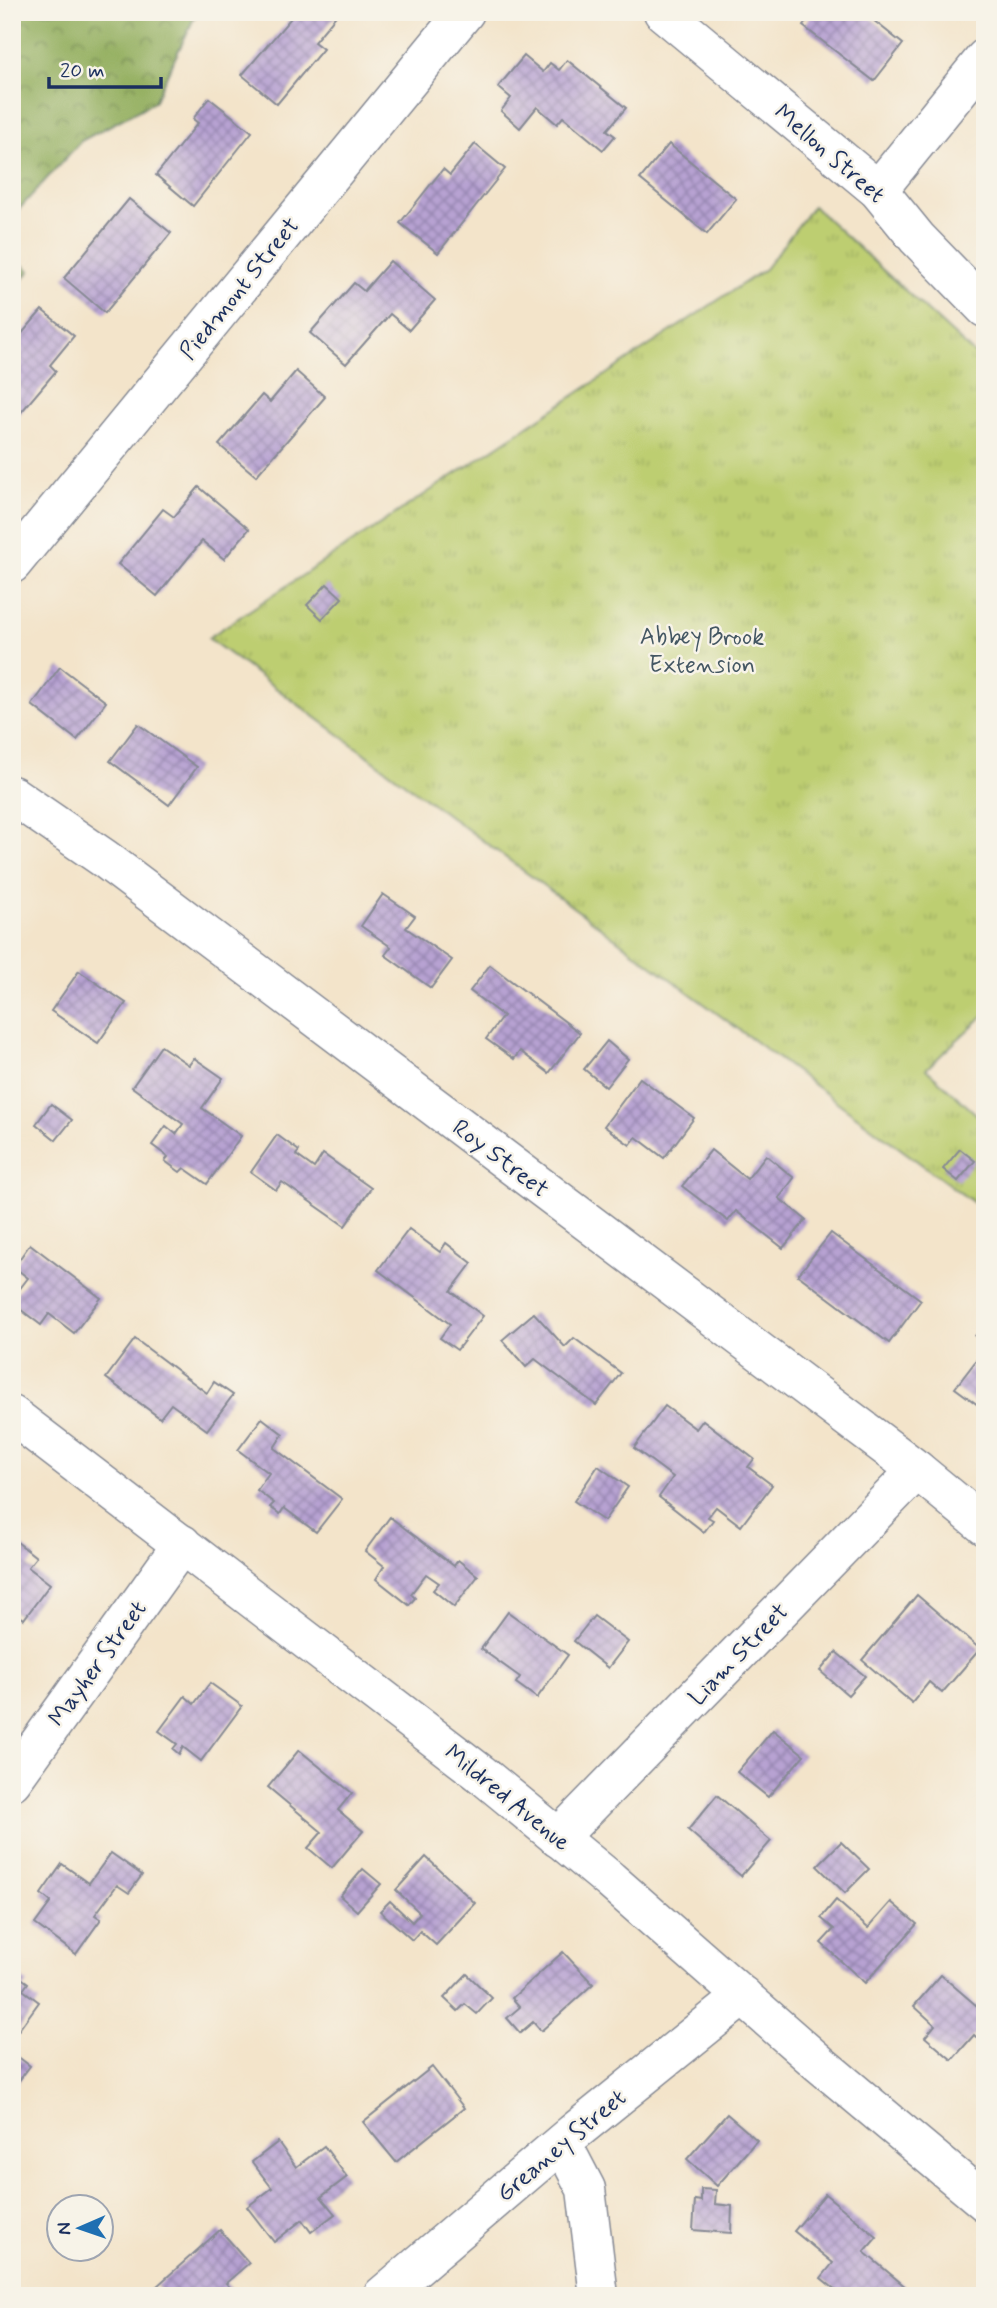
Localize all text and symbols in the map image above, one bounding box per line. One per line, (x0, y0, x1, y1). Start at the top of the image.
scale bar (49, 46, 161, 90)
text: 20 m (60, 57, 105, 85)
street label: Mellon Street (767, 98, 891, 211)
street label: Piedmont Street (173, 211, 307, 367)
park label: Abbey Brook Extension (640, 622, 764, 681)
street label: Roy Street (446, 1113, 555, 1206)
street label: Mayher Street (42, 1595, 154, 1733)
street label: Liam Street (682, 1597, 796, 1713)
street label: Mildred Avenue (438, 1738, 576, 1859)
street label: Greaney Street (491, 2083, 633, 2209)
north arrow (46, 2192, 116, 2262)
text: N (52, 2222, 77, 2235)

